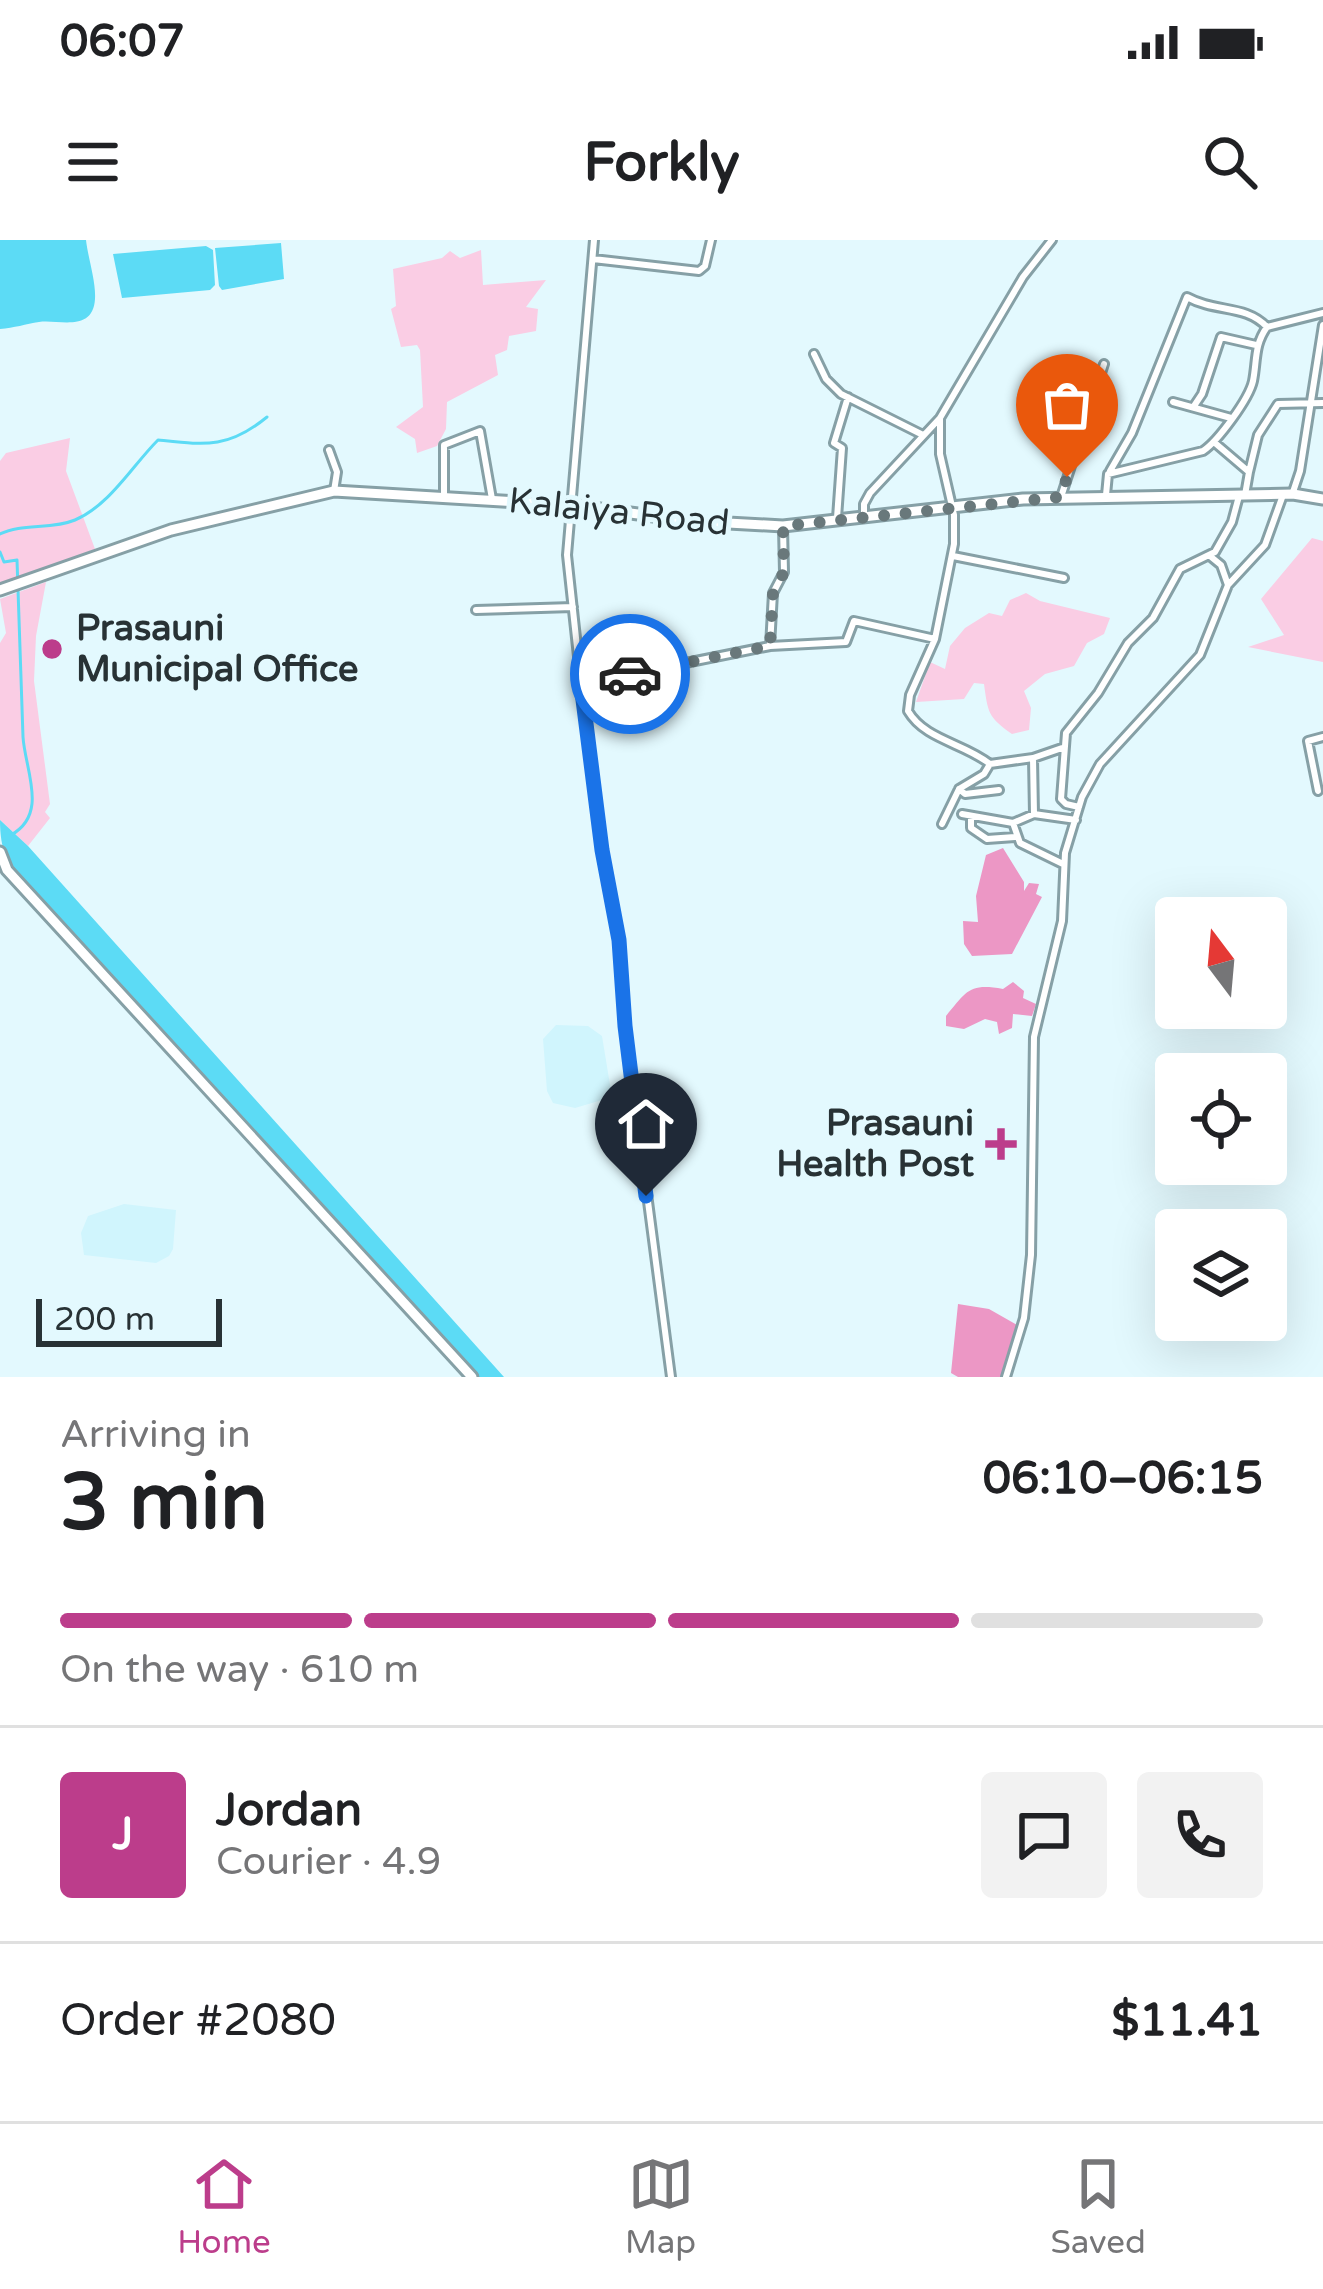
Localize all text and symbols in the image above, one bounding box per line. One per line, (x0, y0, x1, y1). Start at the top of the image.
text: 06:07 (60, 15, 185, 69)
icon: menu (60, 129, 126, 195)
icon: search (1197, 129, 1263, 195)
text: Forkly (583, 130, 740, 195)
pin (1016, 354, 1118, 477)
icon: bag (1034, 372, 1100, 438)
street label: Kalaiya Road (507, 479, 731, 545)
place label: Prasauni Municipal Office (76, 607, 358, 691)
courier (570, 614, 690, 734)
marker: Prasauni Municipal Office (39, 636, 65, 662)
icon: car (597, 641, 663, 707)
north arrow (1155, 897, 1287, 1029)
map controls (1155, 897, 1287, 1341)
button: locate (1155, 1053, 1287, 1185)
pin (595, 1073, 697, 1196)
icon: home (613, 1091, 679, 1157)
place label: Prasauni Health Post (776, 1102, 974, 1186)
marker: Prasauni Health Post (985, 1128, 1017, 1160)
button: layers (1155, 1209, 1287, 1341)
scale bar (36, 1293, 222, 1346)
text: 200 m (54, 1300, 155, 1339)
text: Arriving in (60, 1411, 251, 1458)
text: 06:10–06:15 (983, 1452, 1263, 1506)
text: 3 min (60, 1456, 268, 1550)
text: On the way · 610 m (60, 1646, 419, 1693)
button: chat (981, 1772, 1107, 1898)
button: phone (1137, 1772, 1263, 1898)
text: Jordan (216, 1784, 362, 1838)
text: J (113, 1808, 133, 1862)
text: Courier · 4.9 (216, 1838, 441, 1885)
text: Order #2080 (60, 1994, 336, 2048)
text: $11.41 (1111, 1994, 1263, 2048)
tab: Home (177, 2151, 271, 2262)
tab: Map (625, 2151, 696, 2262)
tab: Saved (1050, 2151, 1146, 2262)

